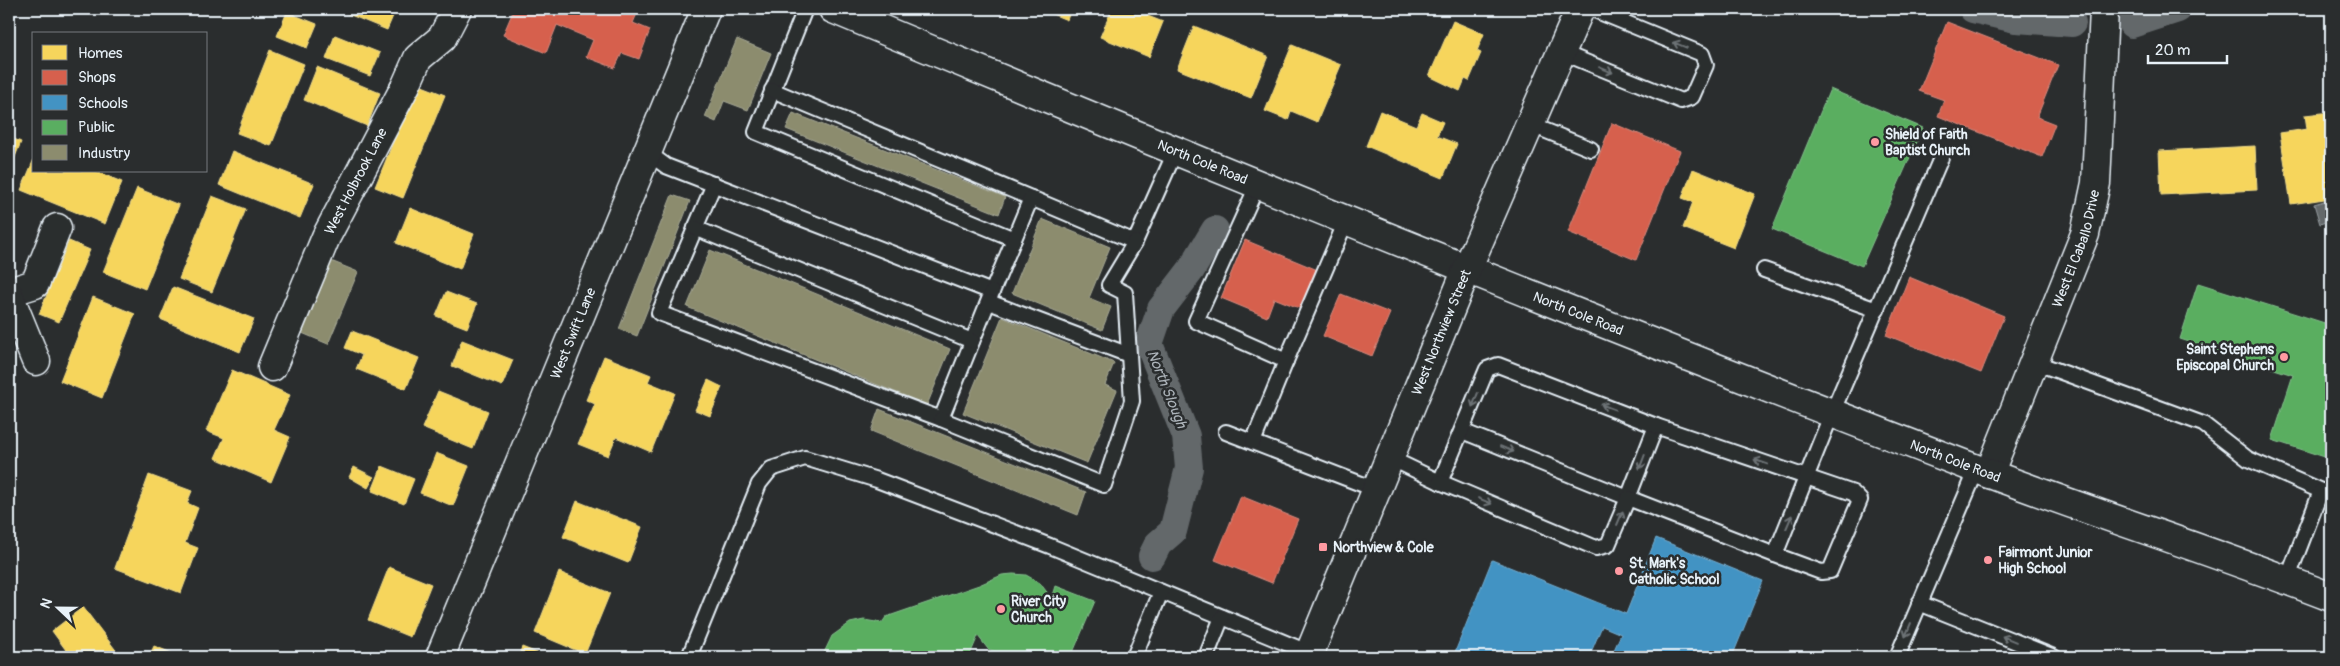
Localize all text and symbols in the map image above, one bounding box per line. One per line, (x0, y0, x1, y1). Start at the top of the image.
legend (32, 32, 208, 172)
scale bar (2148, 32, 2226, 64)
one-way arrow (1673, 40, 1689, 49)
text: 20 m (2155, 41, 2190, 60)
text: Homes (78, 44, 123, 63)
one-way arrow (1598, 66, 1613, 76)
text: Shops (78, 68, 116, 87)
text: Schools (78, 94, 128, 113)
text: Public (78, 118, 115, 137)
street label: West Holbrook Lane (321, 125, 391, 237)
place label: Shield of Faith Baptist Church (1885, 126, 1970, 159)
street label: North Cole Road (1155, 136, 1250, 188)
marker: Shield of Faith Baptist Church (1869, 136, 1881, 148)
text: Industry (78, 144, 131, 163)
street label: West El Caballo Drive (2049, 188, 2103, 310)
street label: West Northview Street (1408, 267, 1475, 398)
street label: West Swift Lane (547, 285, 600, 382)
street label: North Cole Road (1530, 288, 1626, 339)
place label: Saint Stephens Episcopal Church (2176, 341, 2275, 374)
water label: North Slough (1142, 347, 1191, 432)
marker: Saint Stephens Episcopal Church (2278, 351, 2290, 363)
one-way arrow (1470, 391, 1479, 407)
one-way arrow (1601, 402, 1616, 411)
street label: North Cole Road (1907, 436, 2003, 486)
one-way arrow (1499, 445, 1514, 455)
one-way arrow (1637, 454, 1646, 469)
one-way arrow (1754, 457, 1769, 466)
one-way arrow (1477, 497, 1492, 506)
one-way arrow (1615, 511, 1625, 526)
one-way arrow (1784, 515, 1794, 530)
place label: Northview & Cole (1333, 539, 1435, 556)
marker: Northview & Cole (1317, 541, 1329, 553)
place label: Fairmont Junior High School (1998, 544, 2094, 577)
marker: Fairmont Junior High School (1982, 554, 1994, 566)
place label: St. Mark's Catholic School (1629, 555, 1720, 588)
marker: St. Mark's Catholic School (1613, 565, 1625, 577)
north arrow (32, 584, 82, 634)
place label: River City Church (1011, 593, 1066, 626)
text: N (37, 596, 56, 611)
marker: River City Church (995, 603, 1007, 615)
one-way arrow (1903, 622, 1912, 637)
one-way arrow (2002, 634, 2017, 643)

